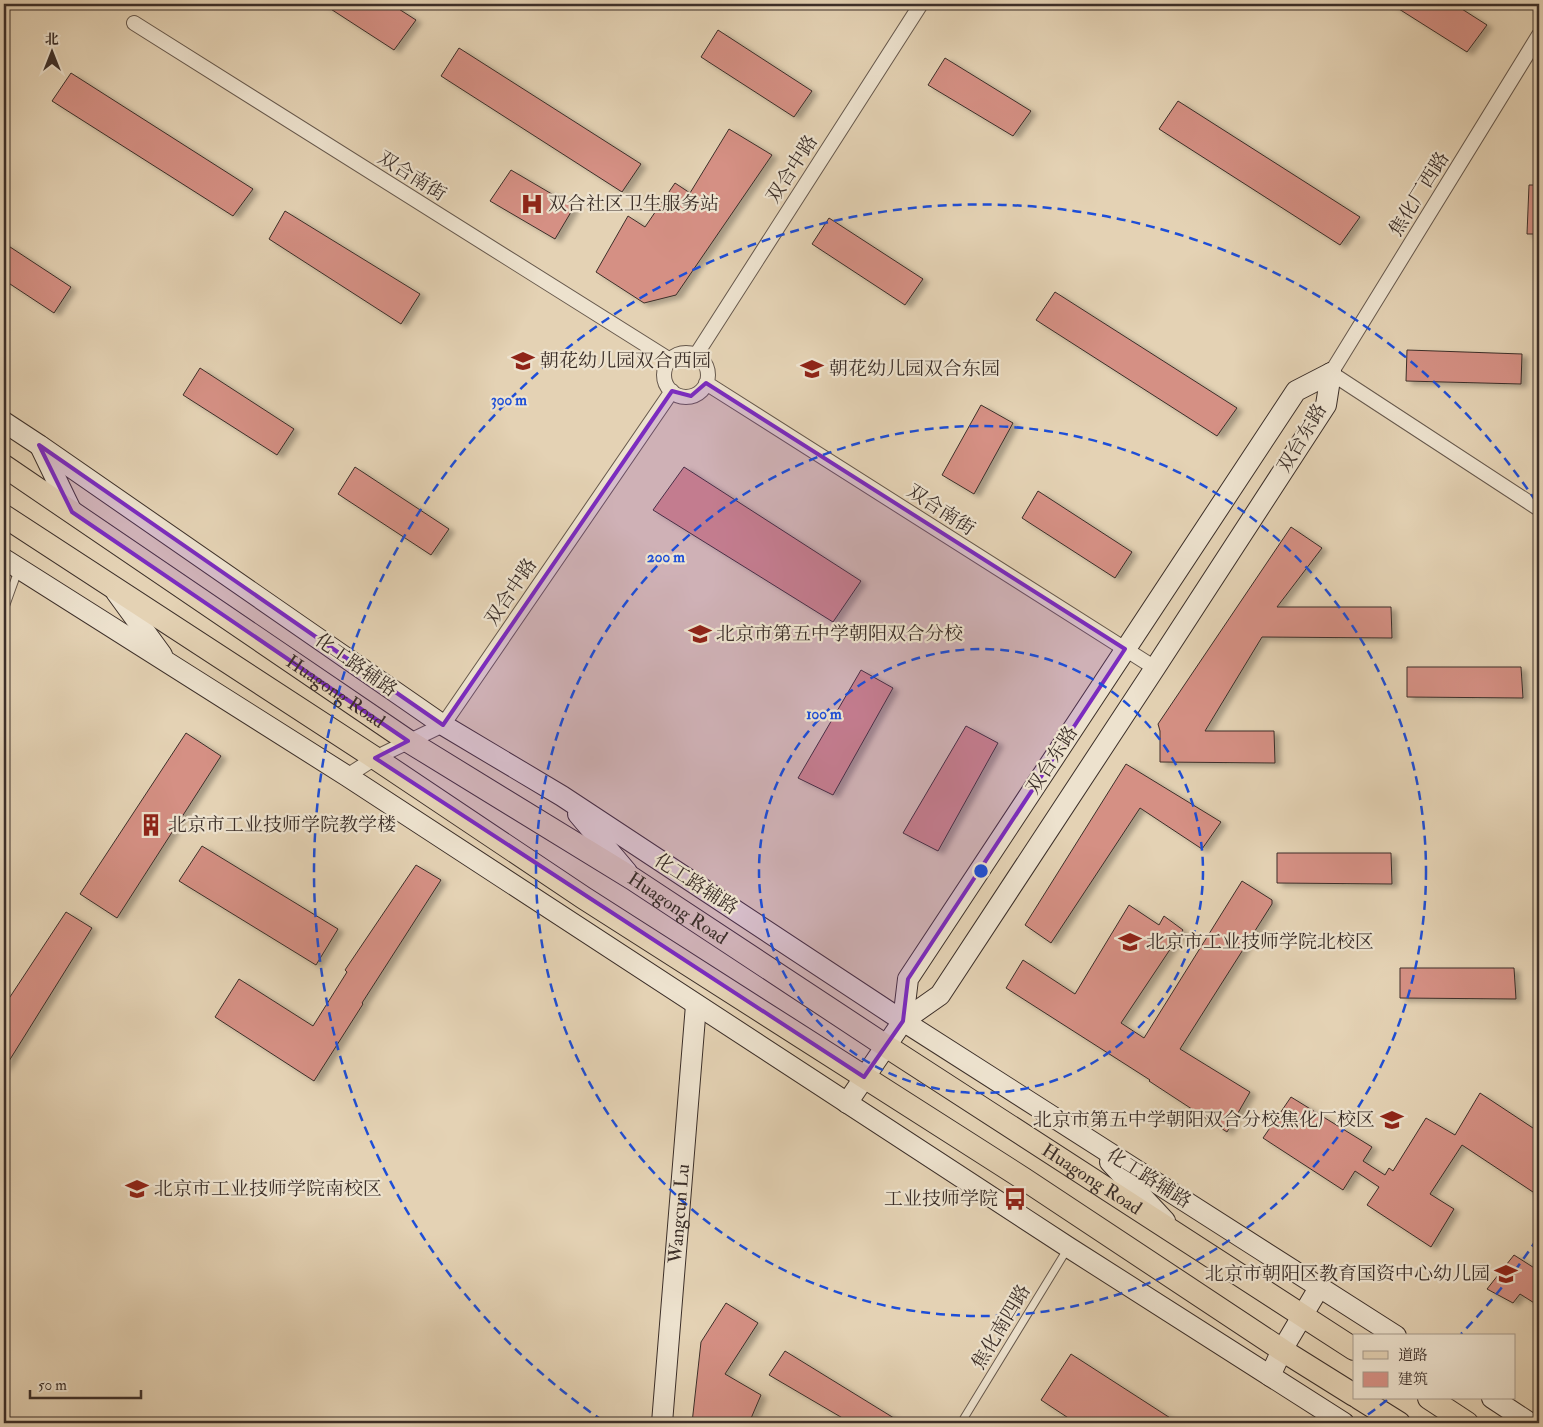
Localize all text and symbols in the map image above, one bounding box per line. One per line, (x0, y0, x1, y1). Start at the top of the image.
north arrow (28, 28, 78, 78)
text: 北 (45, 31, 59, 48)
street label: 双合中路 (761, 131, 823, 207)
street label: 双合南街 (373, 146, 451, 206)
street label: 焦化厂西路 (1384, 147, 1454, 241)
hospital icon: 双合社区卫生服务站 (519, 191, 545, 217)
place label: 双合社区卫生服务站 (548, 192, 719, 216)
school or university icon: 朝花幼儿园双合西园 (510, 348, 536, 374)
place label: 朝花幼儿园双合西园 (540, 349, 711, 373)
school or university icon: 朝花幼儿园双合东园 (799, 356, 825, 382)
place label: 朝花幼儿园双合东园 (829, 357, 1000, 381)
text: 300 m (491, 391, 527, 410)
street label: 双台东路 (1272, 399, 1332, 477)
street label: 双合南街 (903, 479, 979, 541)
text: 200 m (647, 548, 685, 567)
street label: 双合中路 (480, 554, 542, 630)
school or university icon: 北京市第五中学朝阳双合分校 (687, 621, 713, 647)
place label: 北京市第五中学朝阳双合分校 (716, 622, 963, 646)
street label: 化工路辅路 (310, 628, 402, 702)
street label: Huagong Road (281, 650, 390, 734)
text: 100 m (806, 705, 842, 724)
street label: 双台东路 (1021, 722, 1083, 798)
building icon: 北京市工业技师学院教学楼 (138, 812, 164, 838)
place label: 北京市工业技师学院教学楼 (168, 813, 396, 837)
street label: 化工路辅路 (650, 848, 742, 920)
centre of rings (972, 862, 990, 880)
street label: Huagong Road (623, 867, 732, 950)
school or university icon: 北京市工业技师学院北校区 (1117, 929, 1143, 955)
place label: 北京市工业技师学院北校区 (1146, 930, 1374, 954)
school or university icon: 北京市第五中学朝阳双合分校焦化厂校区 (1379, 1107, 1405, 1133)
place label: 北京市第五中学朝阳双合分校焦化厂校区 (1033, 1108, 1375, 1132)
street label: Huagong Road (1037, 1138, 1147, 1221)
street label: 化工路辅路 (1102, 1143, 1196, 1213)
street label: Wangcun Lu (663, 1163, 695, 1265)
school or university icon: 北京市工业技师学院南校区 (124, 1176, 150, 1202)
place label: 北京市工业技师学院南校区 (154, 1177, 382, 1201)
bus stop icon: 工业技师学院 (1002, 1186, 1028, 1212)
place label: 工业技师学院 (884, 1187, 998, 1211)
school or university icon: 北京市朝阳区教育国资中心幼儿园 (1493, 1261, 1519, 1287)
place label: 北京市朝阳区教育国资中心幼儿园 (1205, 1262, 1490, 1286)
street label: 焦化南四路 (966, 1280, 1036, 1374)
legend (1353, 1334, 1516, 1400)
text: 道路 (1398, 1346, 1428, 1365)
scale bar (30, 1367, 141, 1399)
text: 建筑 (1398, 1370, 1428, 1389)
text: 50 m (38, 1376, 67, 1395)

